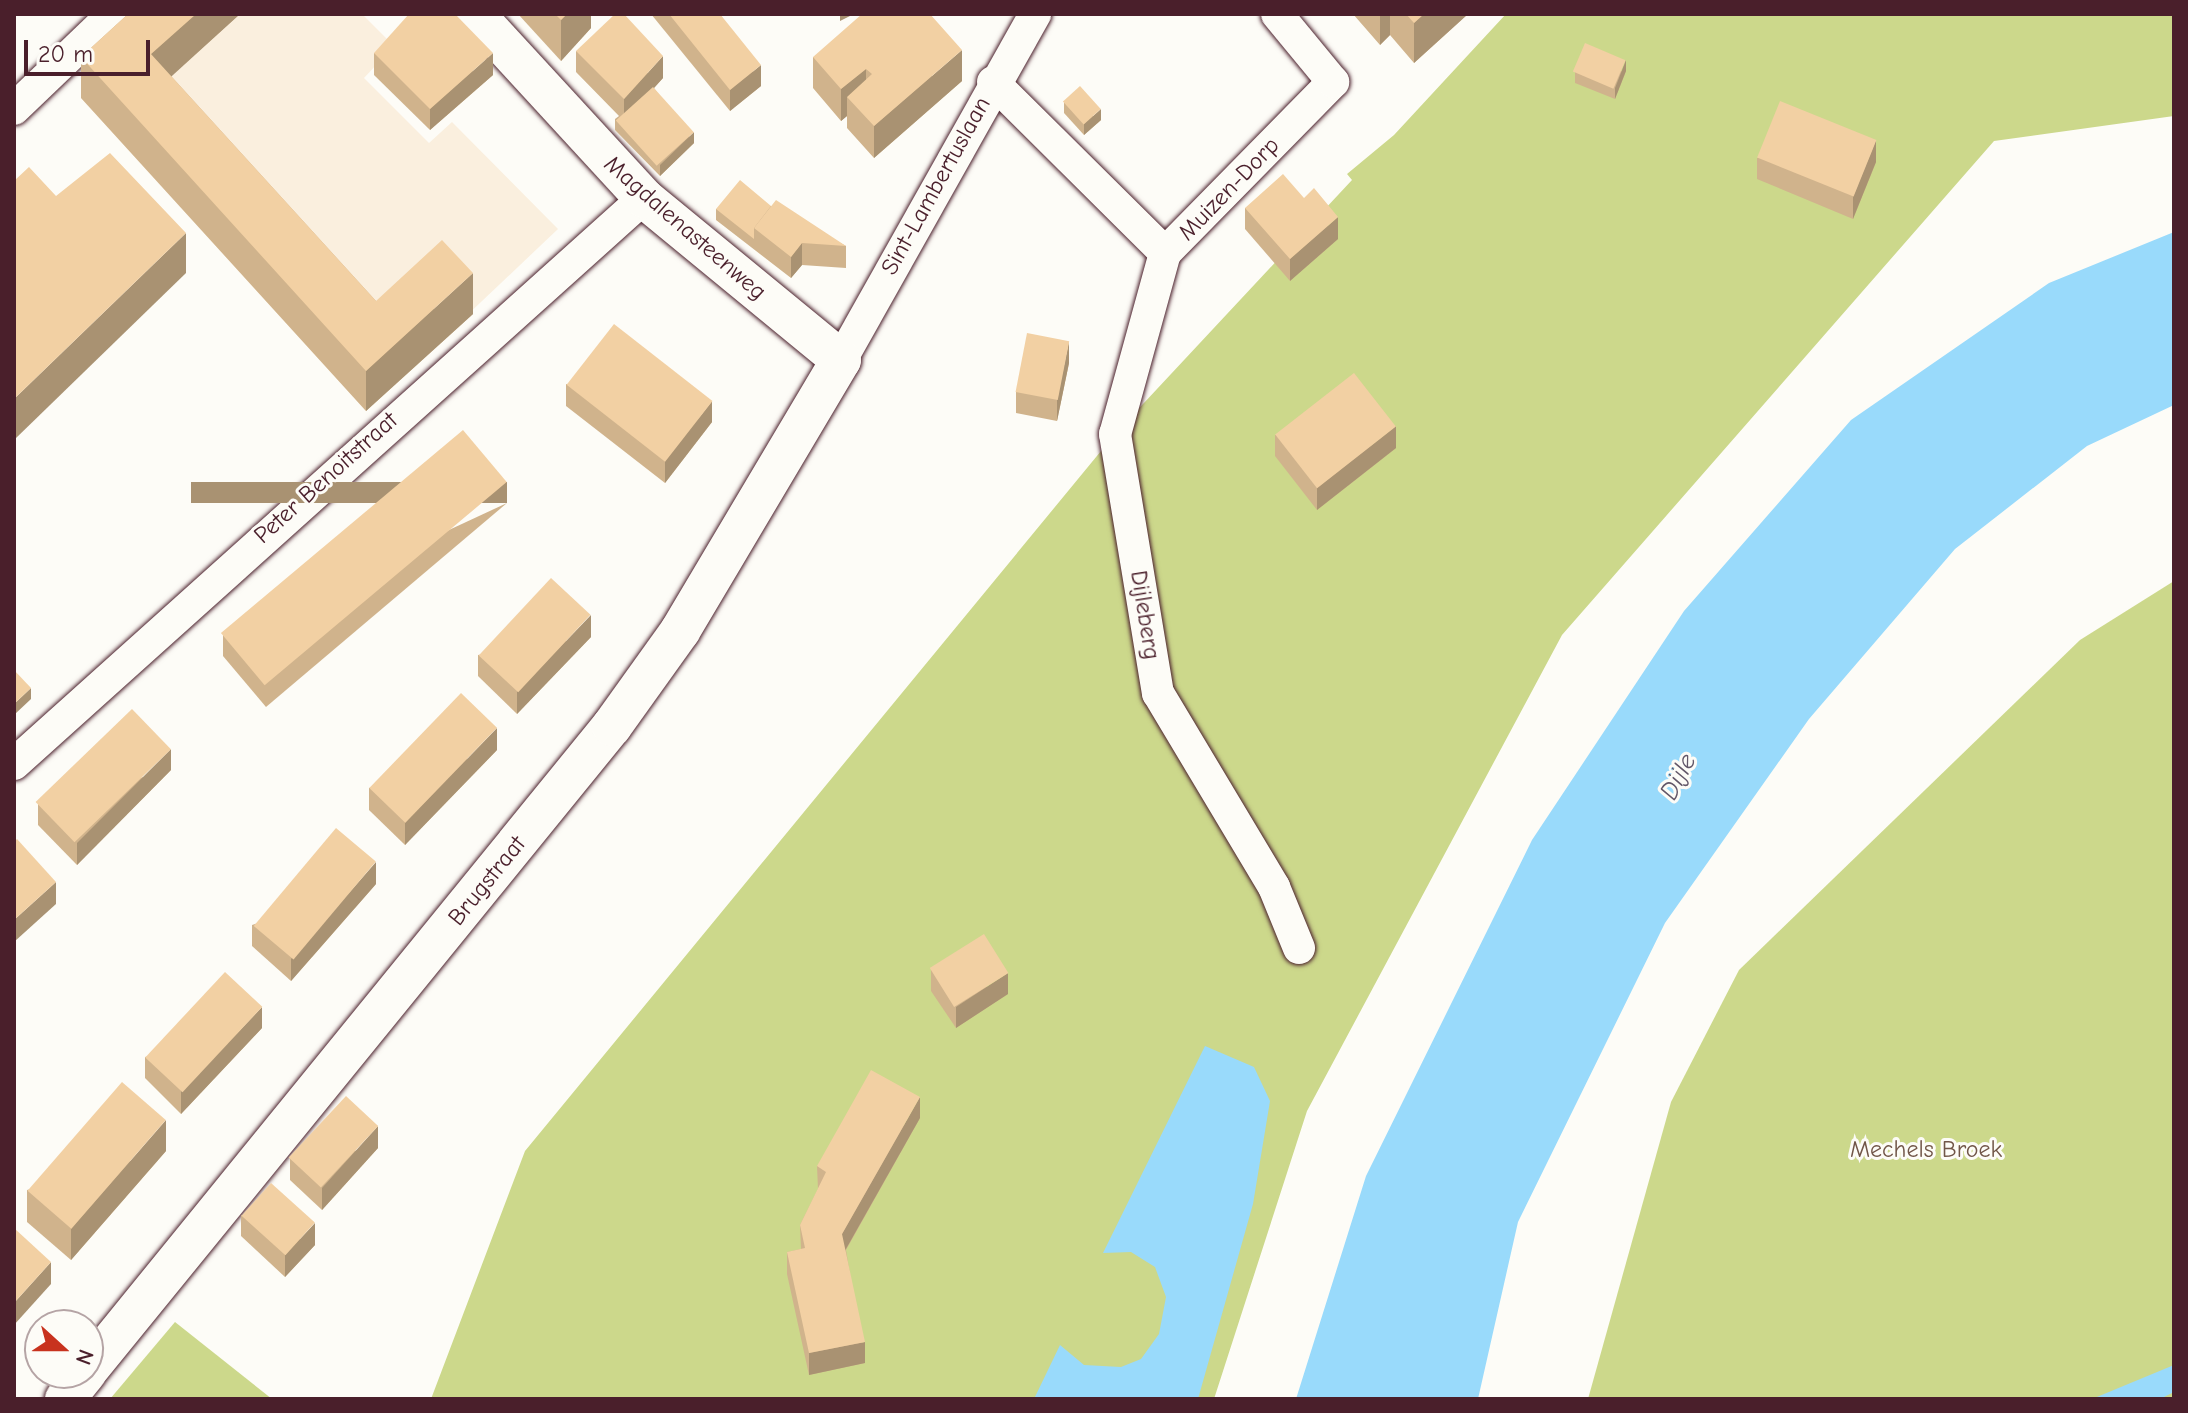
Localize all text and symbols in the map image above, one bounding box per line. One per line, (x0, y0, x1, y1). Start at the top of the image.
scale bar (28, 24, 154, 74)
text: 20 m (38, 40, 93, 68)
street label: Sint-Lambertuslaan (875, 92, 997, 280)
street label: Muizen-Dorp (1173, 131, 1285, 247)
street label: Magdalenasteenweg (598, 150, 772, 306)
street label: Peter Benoitstraat (248, 406, 404, 550)
street label: Dijleberg (1124, 568, 1166, 662)
water label: Dijle (1654, 749, 1704, 805)
street label: Brugstraat (442, 830, 532, 932)
park label: Mechels Broek (1850, 1136, 2002, 1164)
north arrow (24, 1309, 104, 1389)
text: N (70, 1346, 99, 1368)

